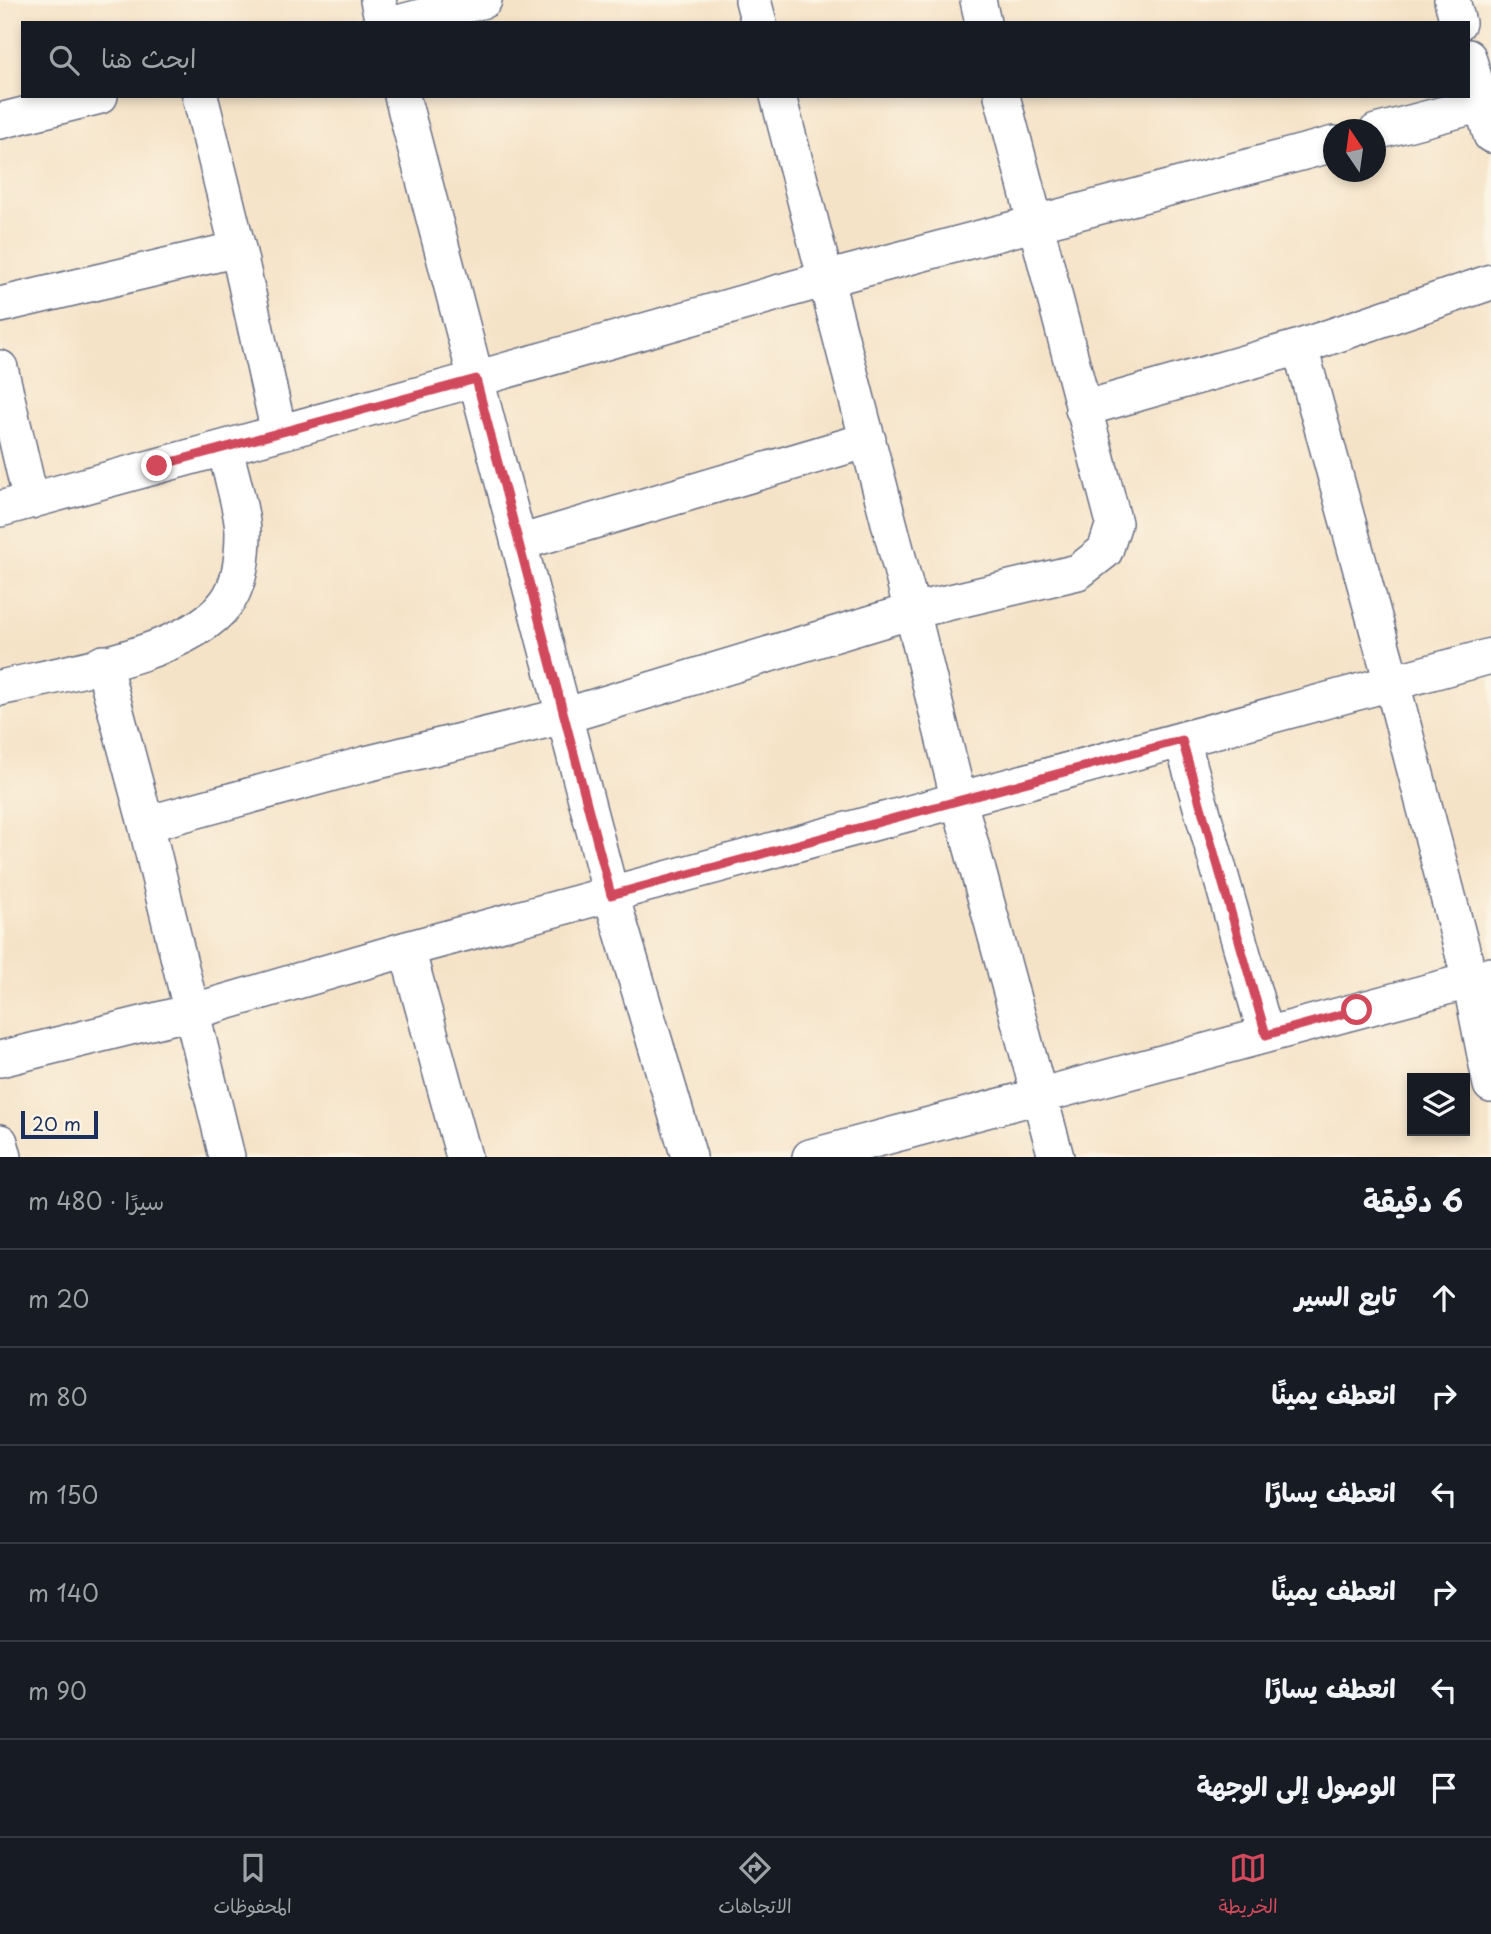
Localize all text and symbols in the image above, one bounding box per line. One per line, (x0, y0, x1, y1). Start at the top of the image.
search box (21, 21, 1470, 98)
text: ابحث هنا (101, 38, 196, 77)
icon: search (45, 41, 83, 79)
north arrow (1323, 119, 1386, 182)
route end (141, 450, 172, 481)
route start (1341, 994, 1372, 1025)
map controls (1407, 1073, 1470, 1136)
button: layers (1407, 1073, 1470, 1136)
scale bar (21, 1108, 98, 1140)
text: 20 m (32, 1109, 81, 1137)
text: 6 دقيقة (1363, 1177, 1463, 1222)
text: سيرًا · 480 m (28, 1183, 164, 1218)
text: تابع السير (1295, 1276, 1396, 1315)
icon: ahead (1425, 1279, 1463, 1317)
text: 20 m (28, 1281, 89, 1316)
text: انعطف يمينًا (1272, 1374, 1396, 1413)
icon: right (1425, 1377, 1463, 1415)
text: 80 m (28, 1379, 88, 1414)
text: انعطف يسارًا (1265, 1472, 1396, 1511)
icon: left (1425, 1475, 1463, 1513)
text: 150 m (28, 1477, 98, 1512)
text: انعطف يمينًا (1272, 1570, 1396, 1609)
icon: right (1425, 1573, 1463, 1611)
text: 140 m (28, 1575, 99, 1610)
text: انعطف يسارًا (1265, 1668, 1396, 1707)
icon: left (1425, 1671, 1463, 1709)
text: 90 m (28, 1673, 87, 1708)
text: الوصول إلى الوجهة (1197, 1766, 1396, 1805)
icon: arrive (1425, 1769, 1463, 1807)
tab: المحفوظات (213, 1849, 292, 1923)
tab: الاتجاهات (718, 1849, 792, 1923)
tab: الخريطة (1218, 1849, 1278, 1923)

